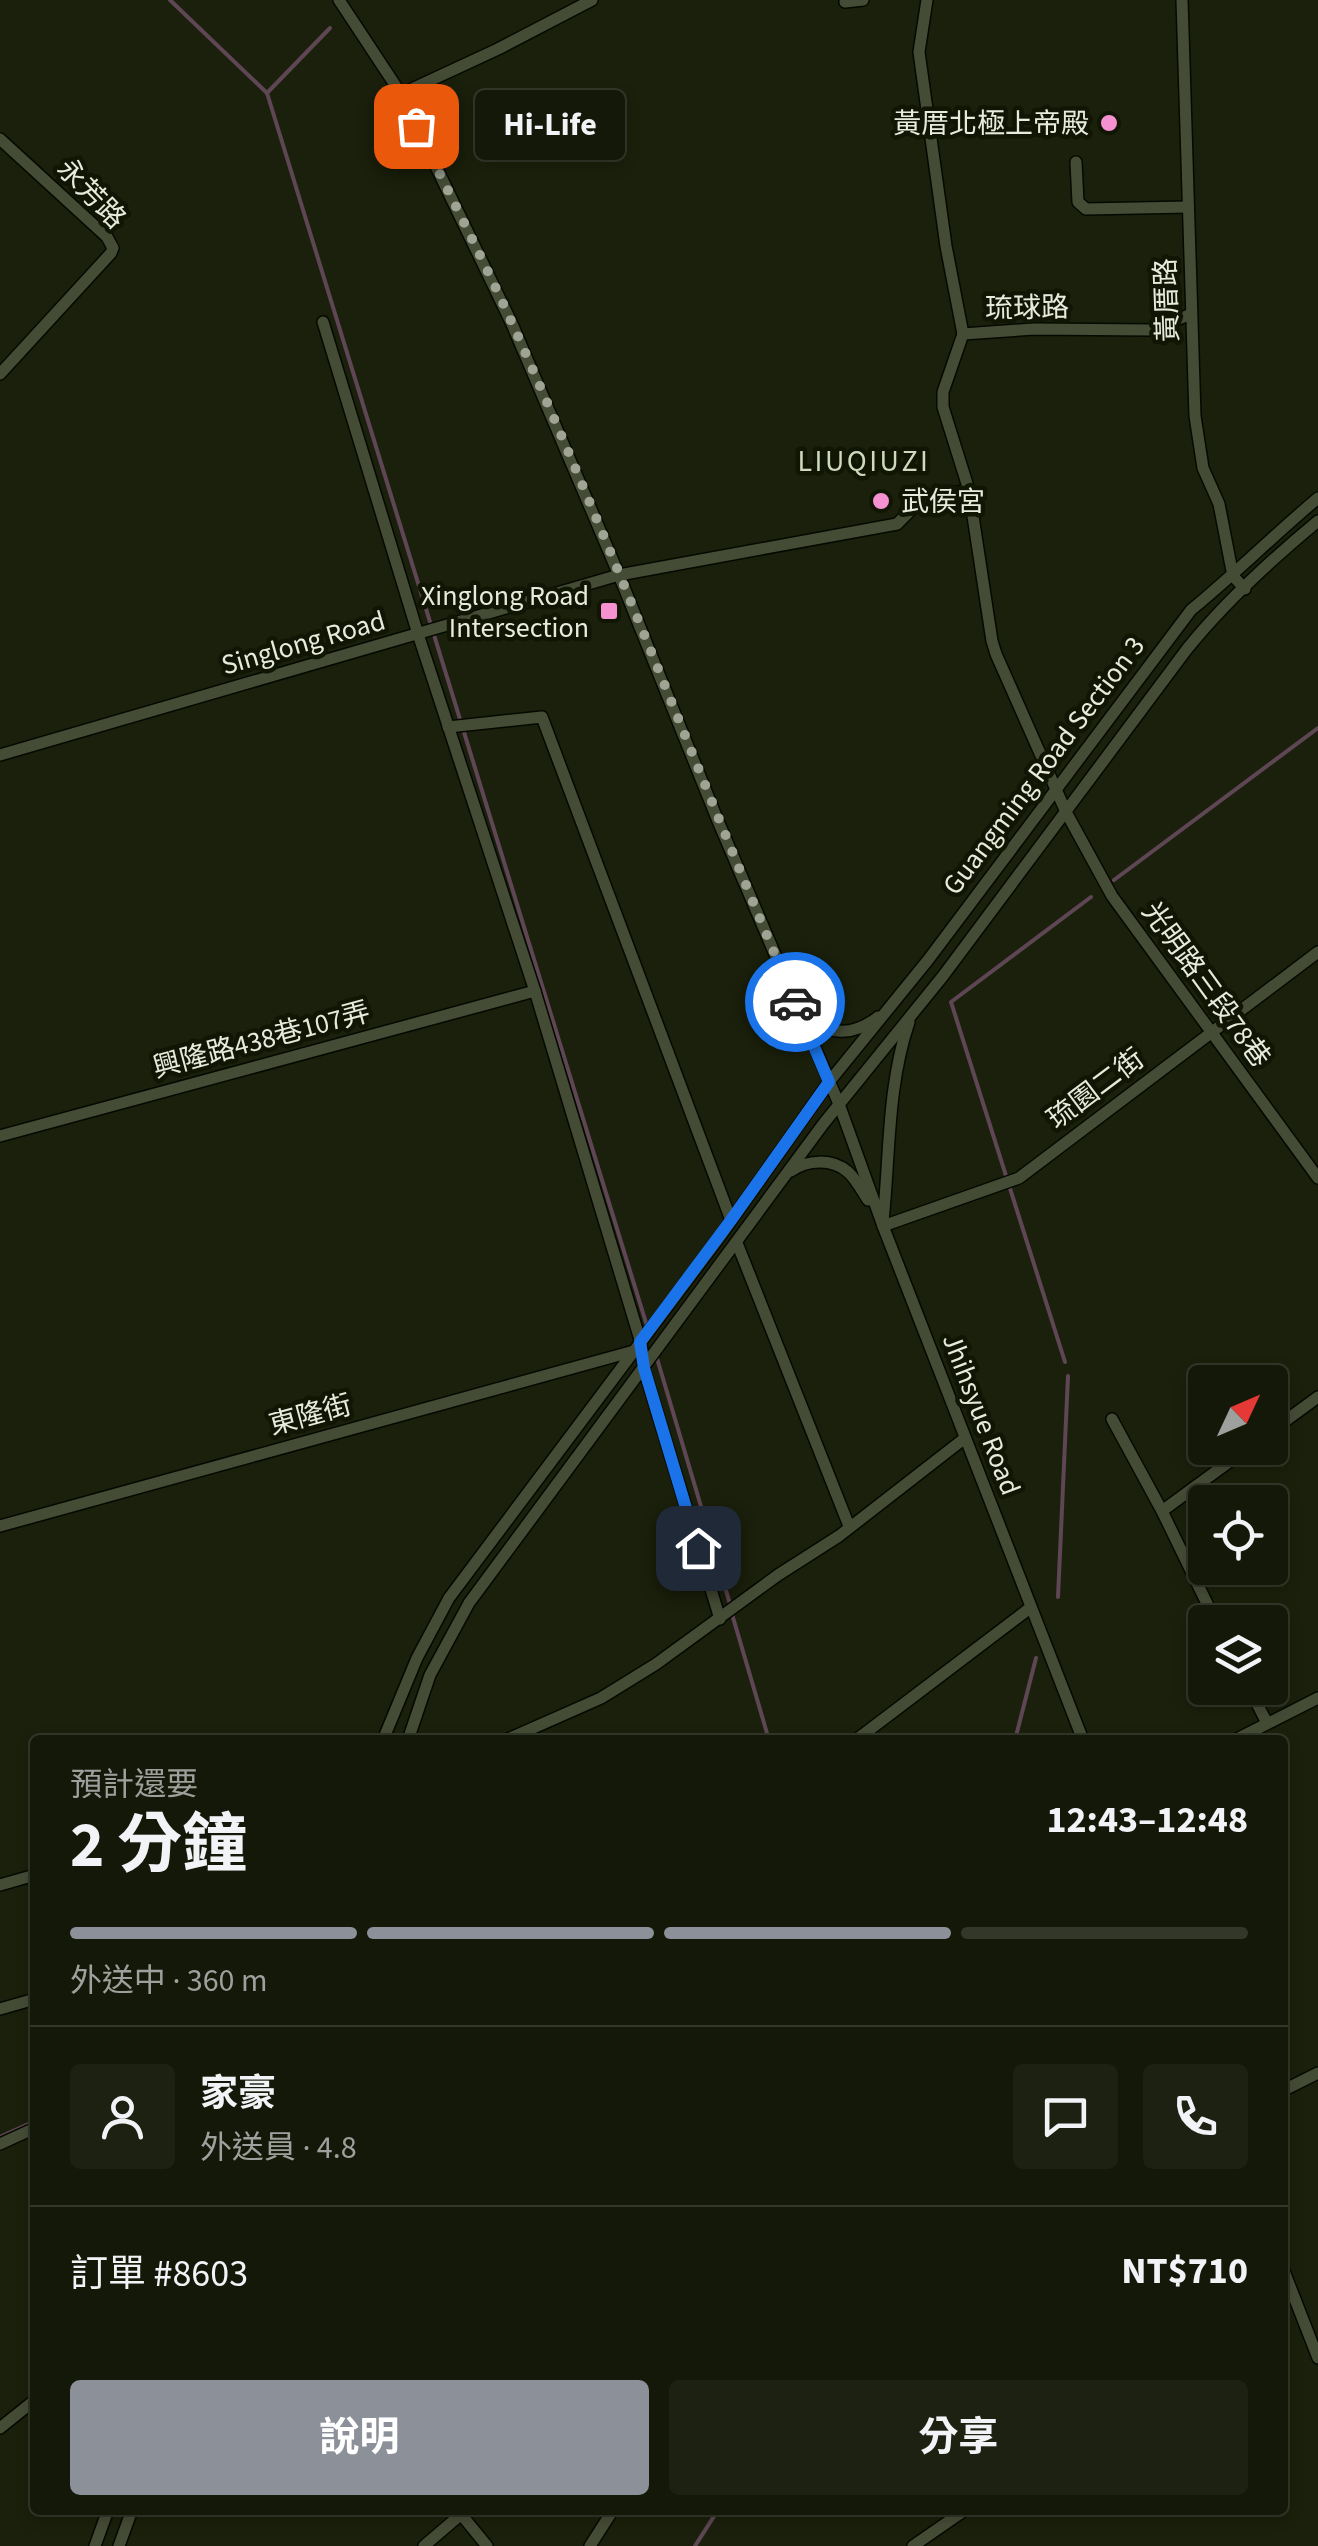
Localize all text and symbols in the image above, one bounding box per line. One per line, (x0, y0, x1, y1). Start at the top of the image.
pin (374, 84, 459, 169)
callout: Hi-Life (476, 91, 626, 161)
icon: bag (389, 99, 444, 154)
text: Hi-Life (503, 102, 597, 148)
place label: 黃厝北極上帝殿 (893, 104, 1089, 144)
marker: 黃厝北極上帝殿 (1098, 112, 1120, 134)
street label: 永芳路 (48, 150, 135, 238)
street label: 黃厝路 (1146, 257, 1188, 343)
street label: 琉球路 (985, 287, 1069, 329)
district label: LIUQIUZI (797, 440, 931, 483)
place label: 武侯宮 (901, 482, 985, 522)
marker: 武侯宮 (870, 490, 892, 512)
place label: Xinglong Road Intersection (421, 576, 589, 648)
street label: Singlong Road (217, 600, 390, 685)
marker: Xinglong Road Intersection (598, 600, 620, 622)
street label: Guangming Road Section 3 (933, 628, 1154, 903)
street label: 光明路三段78巷 (1132, 894, 1280, 1076)
courier (745, 952, 845, 1052)
icon: car (768, 975, 823, 1030)
street label: 興隆路438巷107弄 (148, 992, 374, 1088)
street label: 琉園二街 (1039, 1039, 1152, 1138)
street label: Jhihsyue Road (932, 1328, 1030, 1501)
north arrow (1188, 1365, 1288, 1465)
map controls (1188, 1365, 1288, 1705)
street label: 東隆街 (265, 1385, 356, 1445)
button: locate (1188, 1485, 1288, 1585)
pin (656, 1506, 741, 1591)
icon: home (671, 1521, 726, 1576)
button: layers (1188, 1605, 1288, 1705)
text: 預計還要 (70, 1762, 198, 1808)
text: 12:43–12:48 (1046, 1793, 1248, 1847)
text: 2 分鐘 (70, 1799, 247, 1892)
text: 外送中 · 360 m (70, 1958, 267, 2004)
button: person (70, 2064, 175, 2169)
button: chat (1013, 2064, 1118, 2169)
button: phone (1143, 2064, 1248, 2169)
text: 家豪 (200, 2067, 276, 2121)
text: 外送員 · 4.8 (200, 2125, 357, 2171)
text: NT$710 (1121, 2244, 1248, 2298)
text: 訂單 #8603 (70, 2247, 248, 2301)
button: 說明 (70, 2380, 649, 2495)
button: 分享 (669, 2380, 1248, 2495)

